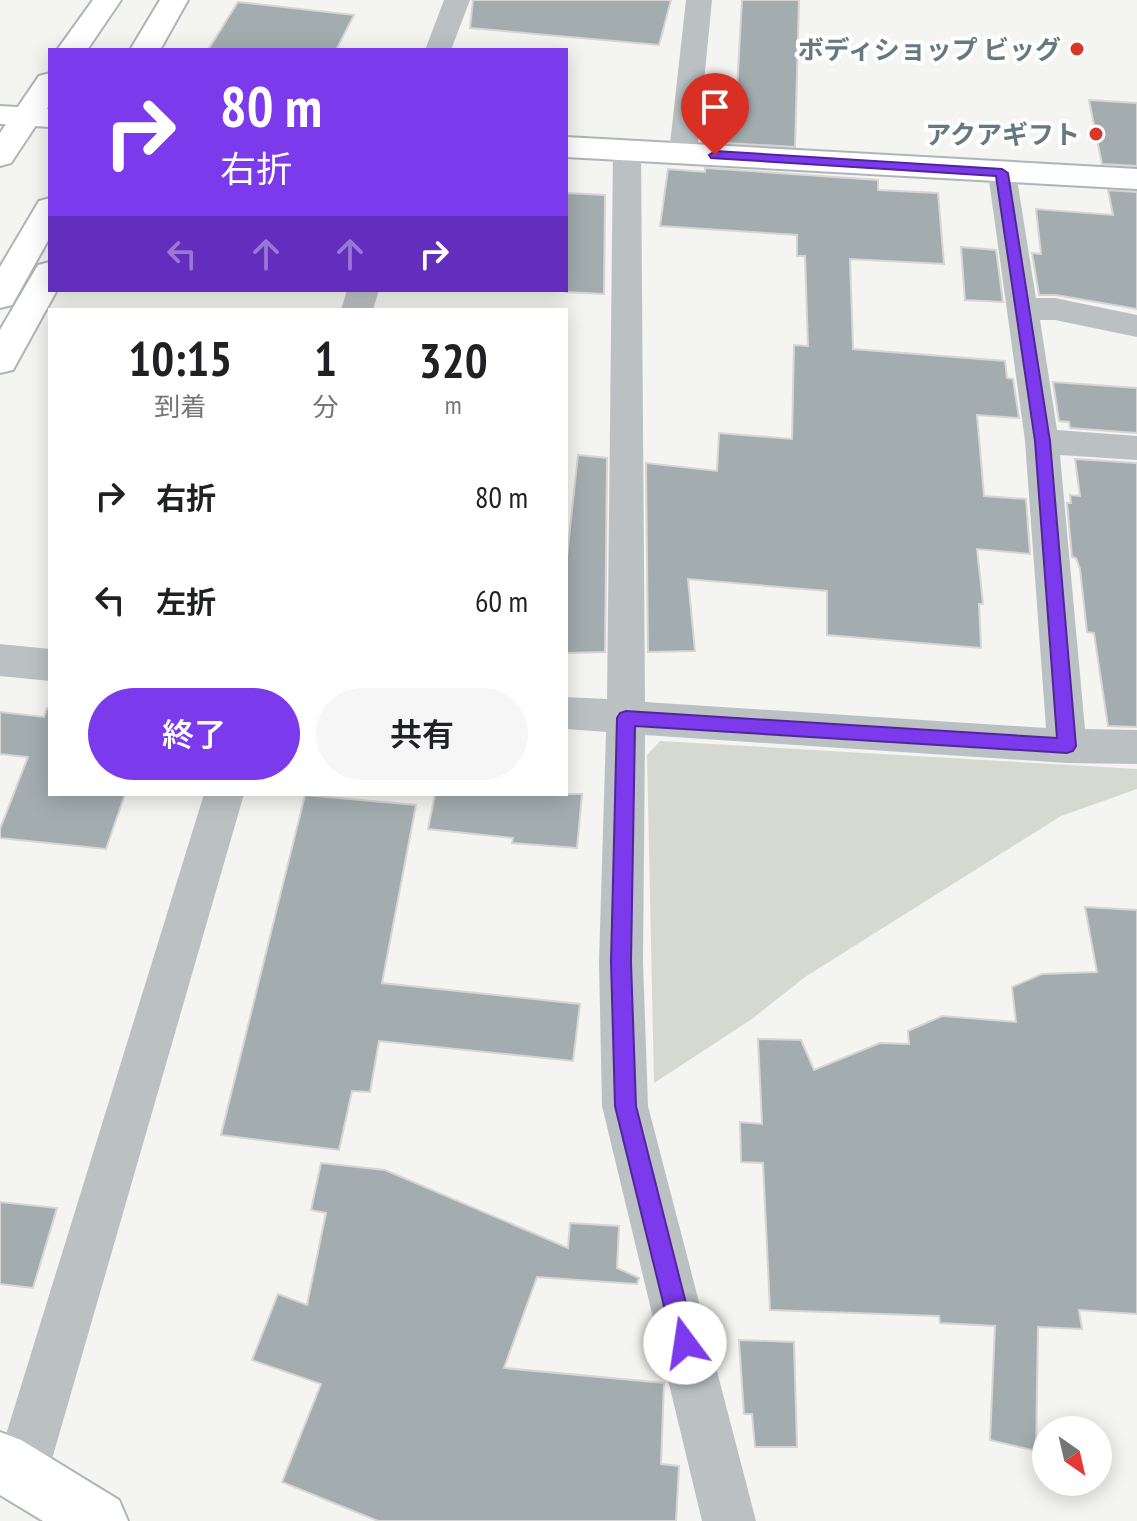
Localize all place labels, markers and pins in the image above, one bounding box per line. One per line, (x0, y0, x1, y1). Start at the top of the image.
place label: ボディショップ ビッグ (797, 33, 1061, 66)
marker: ボディショップ ビッグ (1068, 40, 1086, 58)
pin (681, 73, 749, 155)
place label: アクアギフト (925, 118, 1080, 151)
marker: アクアギフト (1087, 125, 1105, 143)

